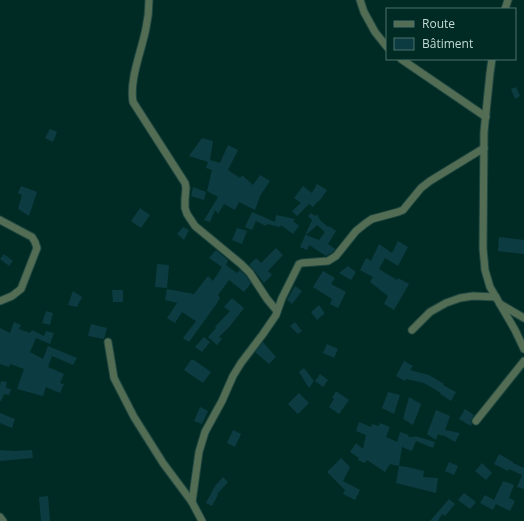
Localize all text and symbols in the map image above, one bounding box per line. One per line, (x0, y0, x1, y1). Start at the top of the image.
legend (386, 8, 516, 60)
text: Route (422, 15, 455, 32)
text: Bâtiment (422, 35, 473, 52)

